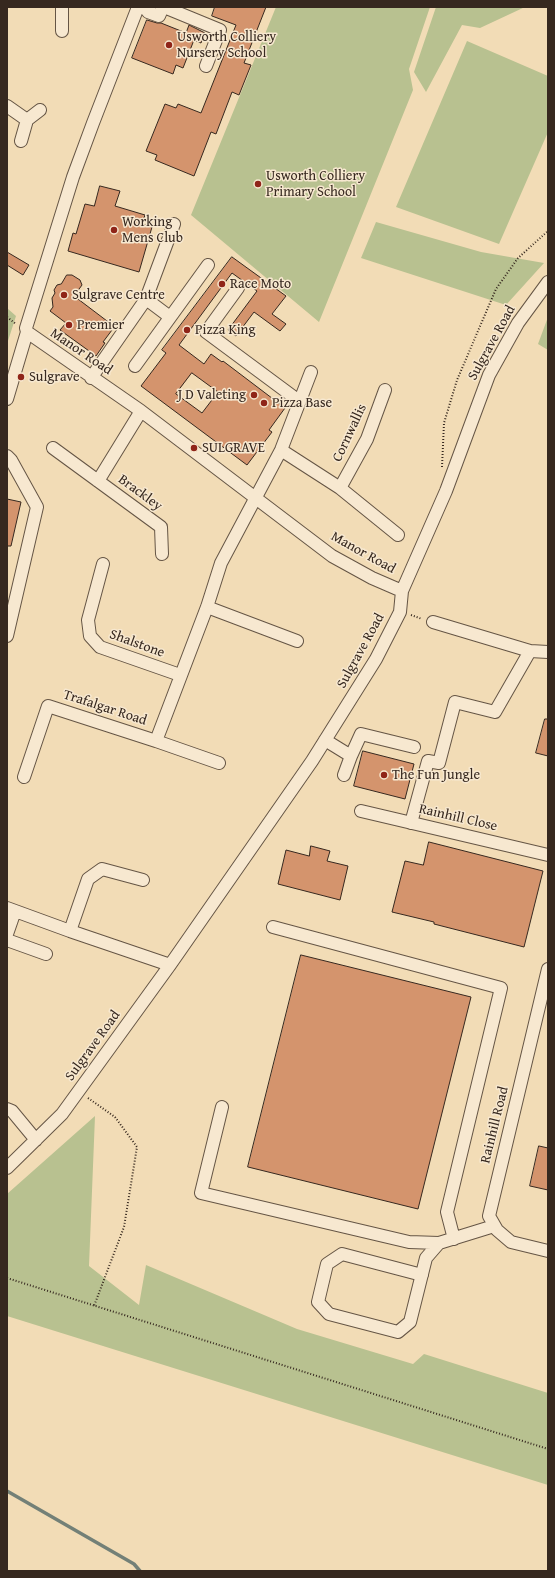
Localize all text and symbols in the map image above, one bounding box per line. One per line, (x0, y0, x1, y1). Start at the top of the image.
place label: Usworth Colliery Nursery School (177, 29, 276, 62)
marker: Usworth Colliery Nursery School (164, 40, 174, 50)
place label: Usworth Colliery Primary School (266, 168, 365, 200)
marker: Usworth Colliery Primary School (253, 179, 263, 189)
place label: Working Mens Club (122, 214, 183, 246)
marker: Working Mens Club (109, 225, 119, 235)
place label: Race Moto (230, 276, 291, 292)
marker: Race Moto (217, 279, 227, 289)
place label: Sulgrave Centre (72, 287, 165, 303)
marker: Sulgrave Centre (59, 290, 69, 300)
street label: Sulgrave Road (465, 303, 519, 383)
place label: Premier (77, 317, 124, 333)
marker: Premier (64, 320, 74, 330)
place label: Pizza King (195, 322, 255, 338)
street label: Manor Road (47, 325, 115, 379)
marker: Pizza King (182, 325, 192, 335)
place label: Sulgrave (29, 369, 80, 385)
marker: Sulgrave (16, 372, 26, 382)
place label: J D Valeting (178, 387, 246, 403)
marker: J D Valeting (249, 390, 259, 400)
place label: Pizza Base (272, 395, 332, 411)
marker: Pizza Base (259, 398, 269, 408)
street label: Cornwallis (329, 401, 371, 465)
place label: SULGRAVE (202, 440, 265, 456)
marker: SULGRAVE (189, 443, 199, 453)
street label: Brackley (115, 471, 165, 515)
street label: Manor Road (328, 528, 398, 578)
street label: Sulgrave Road (334, 611, 388, 691)
street label: Shalstone (107, 626, 167, 662)
street label: Trafalgar Road (61, 687, 149, 729)
place label: The Fun Jungle (392, 767, 480, 783)
marker: The Fun Jungle (379, 770, 389, 780)
street label: Rainhill Close (417, 801, 499, 835)
street label: Sulgrave Road (62, 1008, 124, 1084)
street label: Rainhill Road (477, 1085, 513, 1165)

